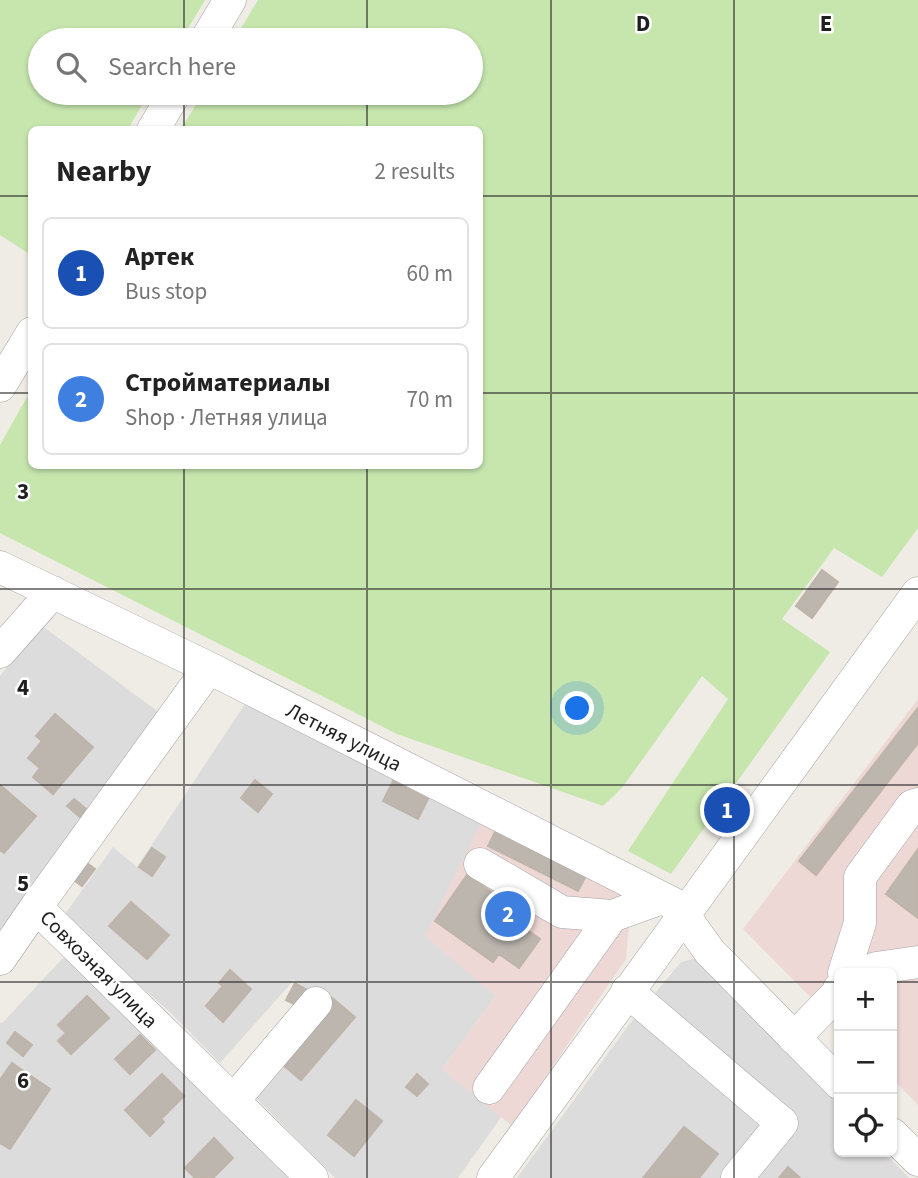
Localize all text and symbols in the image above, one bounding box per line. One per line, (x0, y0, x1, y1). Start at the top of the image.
text: D (636, 7, 650, 40)
text: E (820, 7, 832, 40)
search box (28, 28, 483, 105)
icon: search (52, 48, 90, 86)
text: Search here (108, 48, 236, 85)
text: Nearby (56, 150, 151, 193)
text: 2 results (375, 155, 455, 188)
text: Артек (125, 238, 194, 275)
text: 1 (75, 257, 87, 290)
text: 60 m (406, 257, 453, 290)
text: Bus stop (125, 275, 207, 308)
text: Стройматериалы (125, 364, 331, 401)
text: 2 (75, 383, 87, 416)
text: 70 m (406, 383, 453, 416)
text: Shop · Летняя улица (125, 401, 328, 434)
text: 3 (17, 475, 29, 508)
text: 4 (17, 671, 29, 704)
your location (560, 691, 594, 725)
street label: Летняя улица (281, 695, 407, 779)
pin: 1 (704, 784, 750, 836)
text: 5 (17, 867, 29, 900)
pin: 2 (485, 888, 531, 940)
street label: Совхозная улица (33, 903, 165, 1035)
map controls (834, 968, 897, 1157)
button: + (834, 968, 897, 1031)
button: − (834, 1031, 897, 1094)
text: 6 (17, 1064, 29, 1097)
button: locate (834, 1094, 897, 1157)

